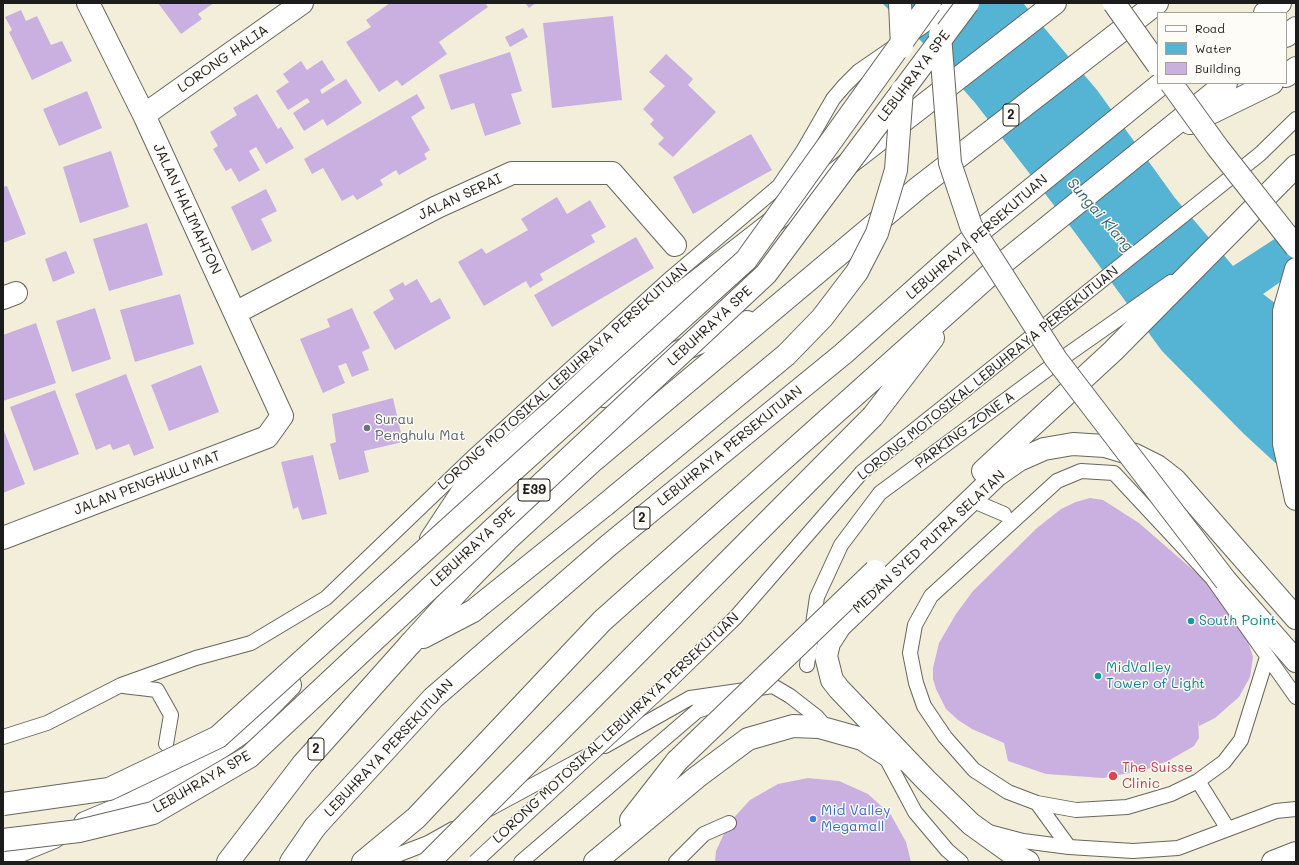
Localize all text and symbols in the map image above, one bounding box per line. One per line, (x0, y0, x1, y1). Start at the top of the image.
legend (1157, 12, 1287, 84)
text: Road (1195, 20, 1225, 36)
street label: LORONG HALIA (175, 22, 271, 96)
street label: LEBUHRAYA SPE (874, 27, 954, 125)
text: Water (1195, 40, 1232, 56)
text: Building (1195, 60, 1241, 76)
road number: 2 (1003, 104, 1019, 126)
street label: JALAN HALIMAHTON (149, 141, 225, 277)
street label: JALAN SERAI (416, 170, 504, 224)
street label: LEBUHRAYA PERSEKUTUAN (903, 171, 1051, 303)
water label: Sungai Klang (1063, 175, 1137, 255)
street label: LORONG MOTOSIKAL LEBUHRAYA PERSEKUTUAN (434, 260, 692, 494)
street label: LORONG MOTOSIKAL LEBUHRAYA PERSEKUTUAN (854, 262, 1122, 484)
street label: LEBUHRAYA SPE (664, 282, 756, 370)
street label: LEBUHRAYA PERSEKUTUAN (654, 382, 806, 510)
street label: PARKING ZONE A (912, 388, 1018, 472)
place label: Surau Penghulu Mat (375, 412, 465, 444)
marker: Surau Penghulu Mat (362, 423, 372, 433)
street label: JALAN PENGHULU MAT (71, 447, 223, 519)
street label: MEDAN SYED PUTRA SELATAN (849, 467, 1009, 617)
road number: E39 (518, 479, 550, 501)
street label: LEBUHRAYA SPE (427, 503, 519, 591)
road number: 2 (634, 507, 650, 529)
street label: LORONG MOTOSIKAL LEBUHRAYA PERSEKUTUAN (489, 609, 743, 847)
place label: South Point (1199, 613, 1276, 629)
marker: South Point (1186, 616, 1196, 626)
place label: MidValley Tower of Light (1106, 660, 1205, 692)
marker: MidValley Tower of Light (1093, 671, 1103, 681)
street label: LEBUHRAYA PERSEKUTUAN (321, 676, 457, 820)
road number: 2 (308, 738, 324, 760)
street label: LEBUHRAYA SPE (150, 747, 254, 817)
place label: The Suisse Clinic (1122, 760, 1193, 792)
marker: The Suisse Clinic (1107, 770, 1119, 782)
place label: Mid Valley Megamall (821, 803, 891, 836)
marker: Mid Valley Megamall (808, 814, 818, 824)

